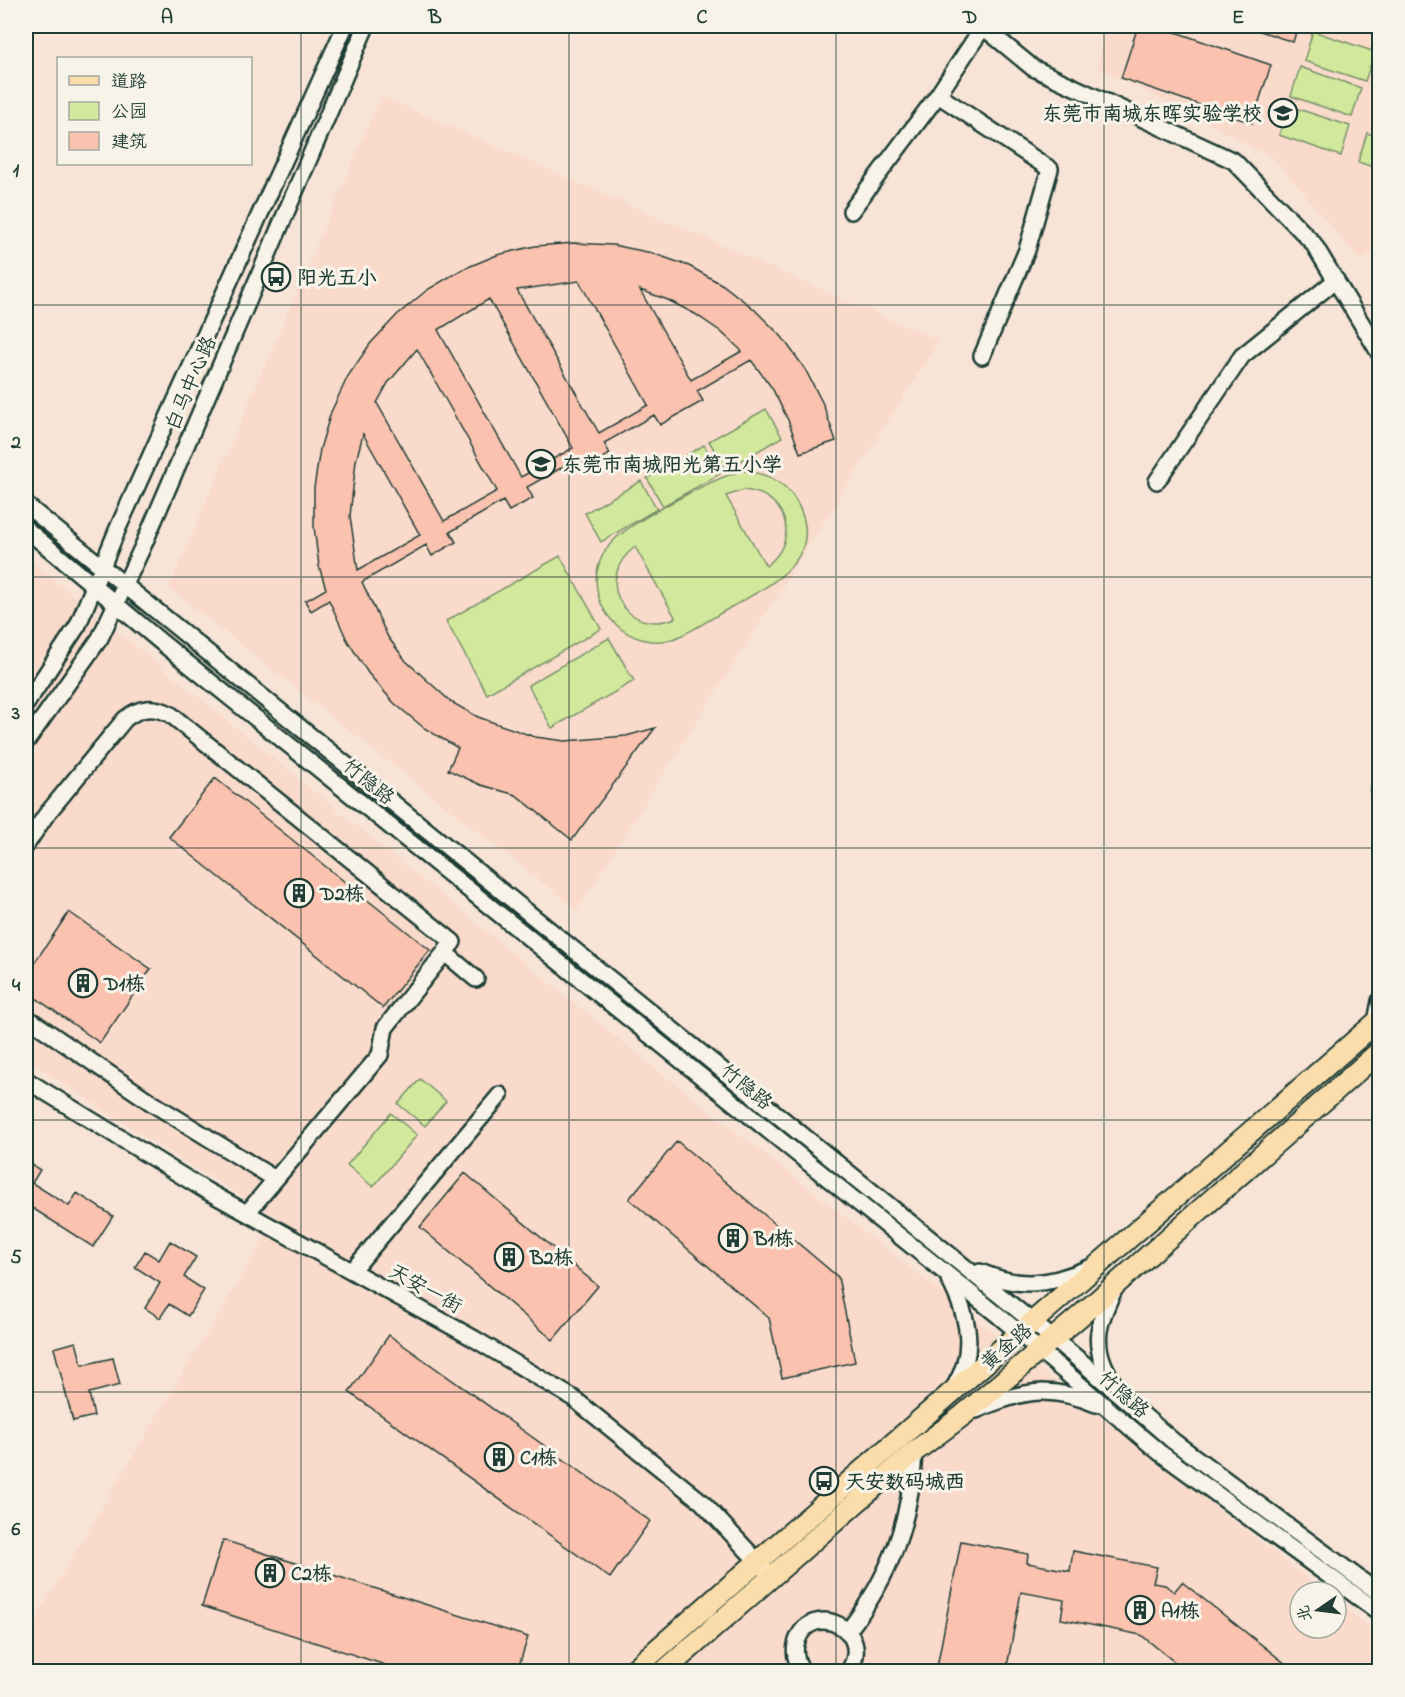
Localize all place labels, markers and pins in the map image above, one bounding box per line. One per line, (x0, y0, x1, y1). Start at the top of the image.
school or university icon: 东莞市南城东晖实验学校 (1267, 97, 1299, 129)
place label: 东莞市南城东晖实验学校 (1042, 101, 1262, 130)
bus stop icon: 阳光五小 (260, 261, 292, 293)
place label: 阳光五小 (297, 265, 377, 294)
school or university icon: 东莞市南城阳光第五小学 (525, 448, 557, 480)
place label: 东莞市南城阳光第五小学 (562, 452, 782, 481)
building icon: D2栋 (283, 877, 315, 909)
place label: D2栋 (319, 881, 365, 910)
building icon: D1栋 (67, 967, 99, 999)
place label: D1栋 (103, 971, 145, 1000)
building icon: B1栋 (717, 1222, 749, 1254)
place label: B1栋 (753, 1226, 794, 1255)
building icon: B2栋 (493, 1241, 525, 1273)
place label: B2栋 (529, 1245, 573, 1274)
building icon: C1栋 (483, 1441, 515, 1473)
place label: C1栋 (520, 1445, 557, 1474)
bus stop icon: 天安数码城西 (808, 1465, 840, 1497)
place label: 天安数码城西 (845, 1469, 965, 1498)
building icon: C2栋 (254, 1557, 286, 1589)
place label: C2栋 (291, 1561, 332, 1590)
building icon: A1栋 (1124, 1594, 1156, 1626)
place label: A1栋 (1161, 1598, 1200, 1627)

